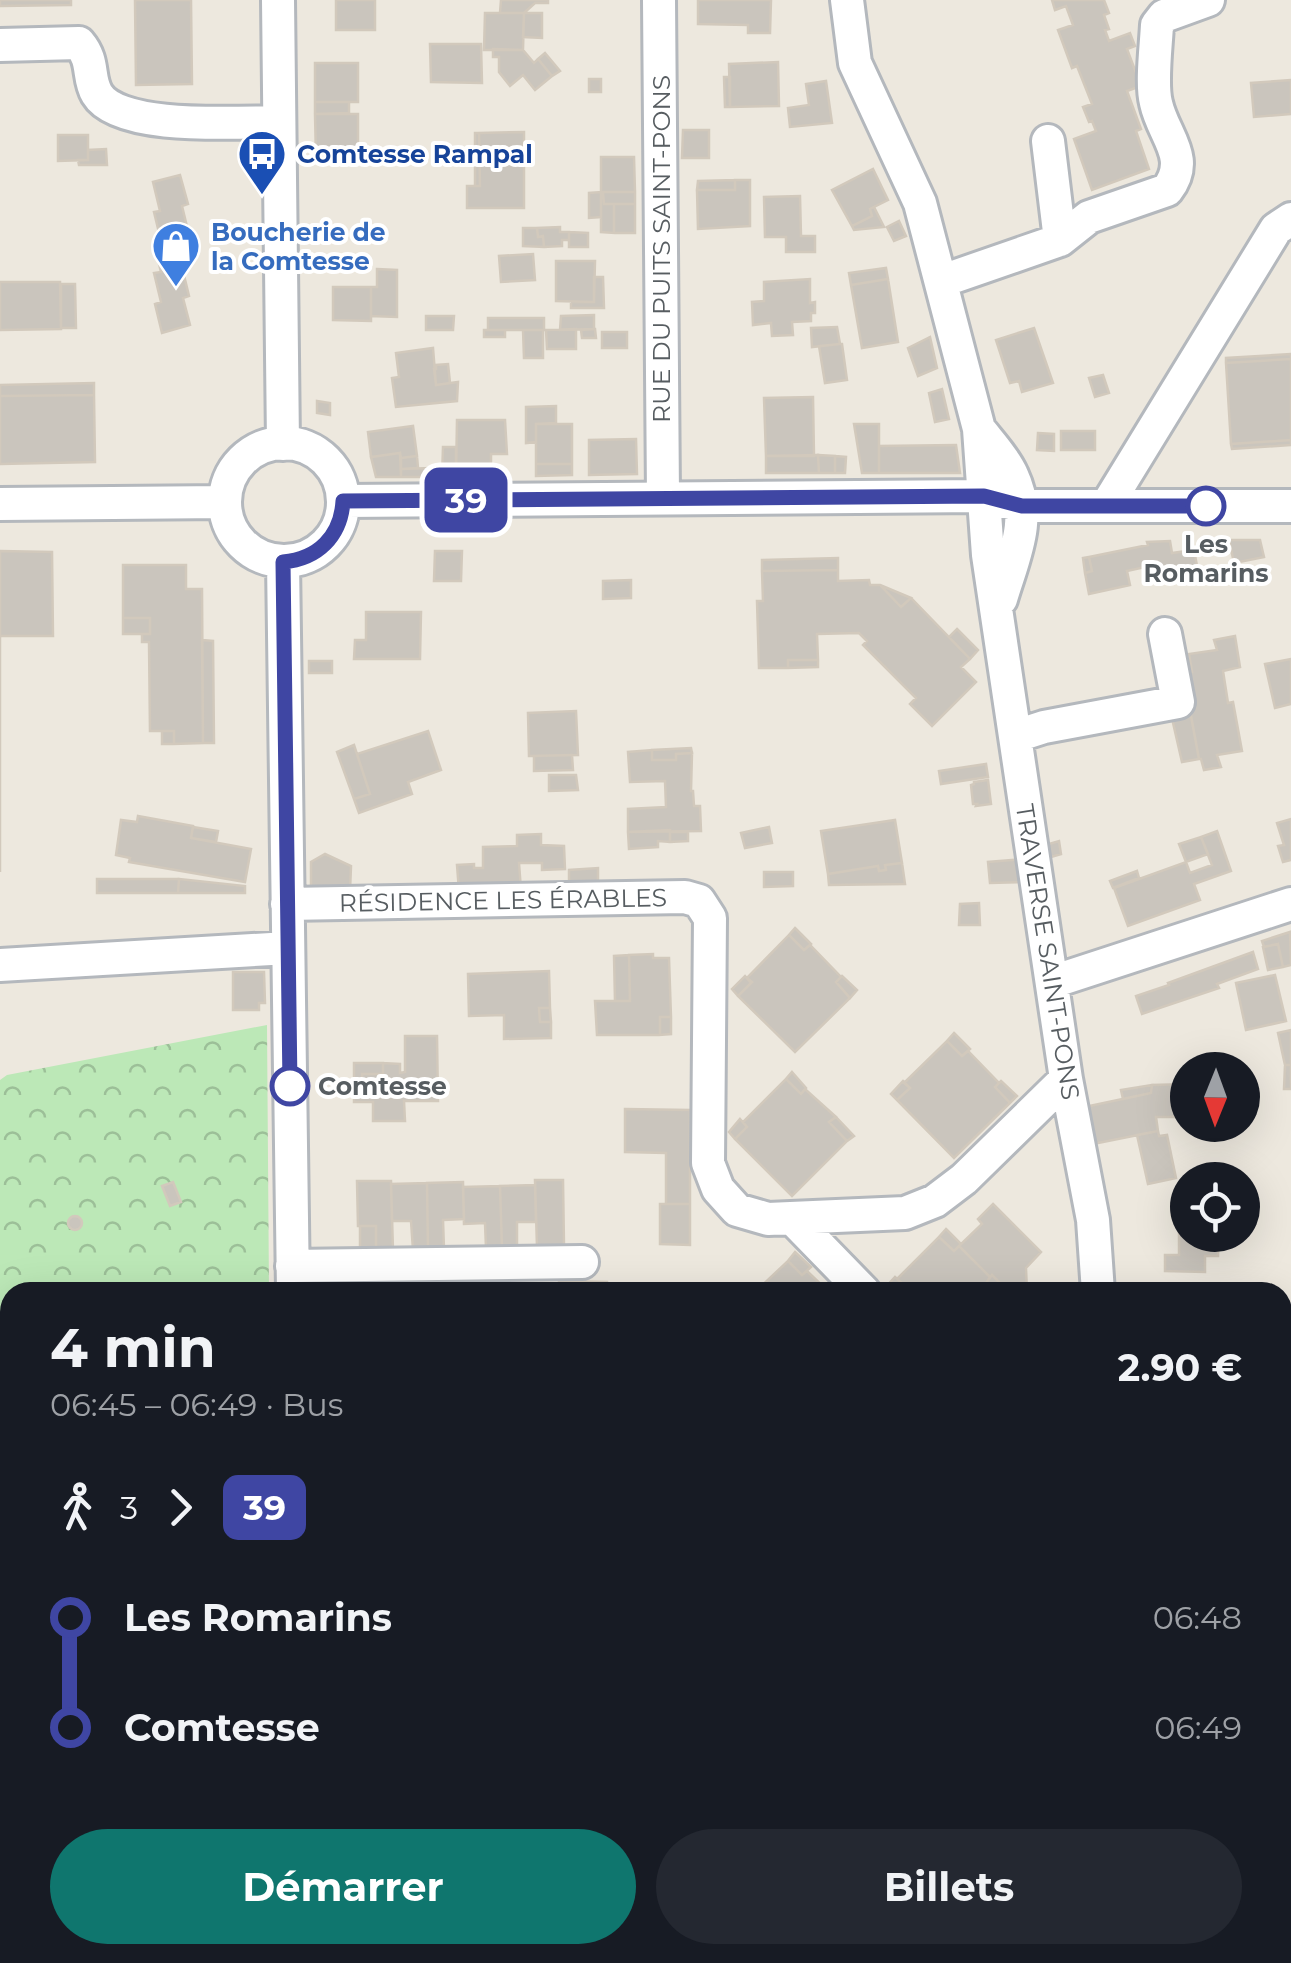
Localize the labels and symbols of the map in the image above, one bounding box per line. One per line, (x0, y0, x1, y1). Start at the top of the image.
street label: RUE DU PUITS SAINT-PONS (646, 75, 676, 423)
bus stop icon: Comtesse Rampal (236, 128, 288, 196)
place label: Comtesse Rampal (297, 139, 533, 169)
place label: Boucherie de la Comtesse (211, 217, 386, 276)
shop icon: Boucherie de la Comtesse (150, 220, 202, 288)
line badge: 39 (421, 468, 511, 532)
marker: Les Romarins (1187, 487, 1225, 525)
place label: Les Romarins (1143, 529, 1269, 588)
street label: TRAVERSE SAINT-PONS (1010, 802, 1086, 1102)
street label: RÉSIDENCE LES ÉRABLES (339, 882, 667, 918)
north arrow (1170, 1052, 1260, 1142)
marker: Comtesse (271, 1067, 309, 1105)
place label: Comtesse (318, 1071, 447, 1101)

